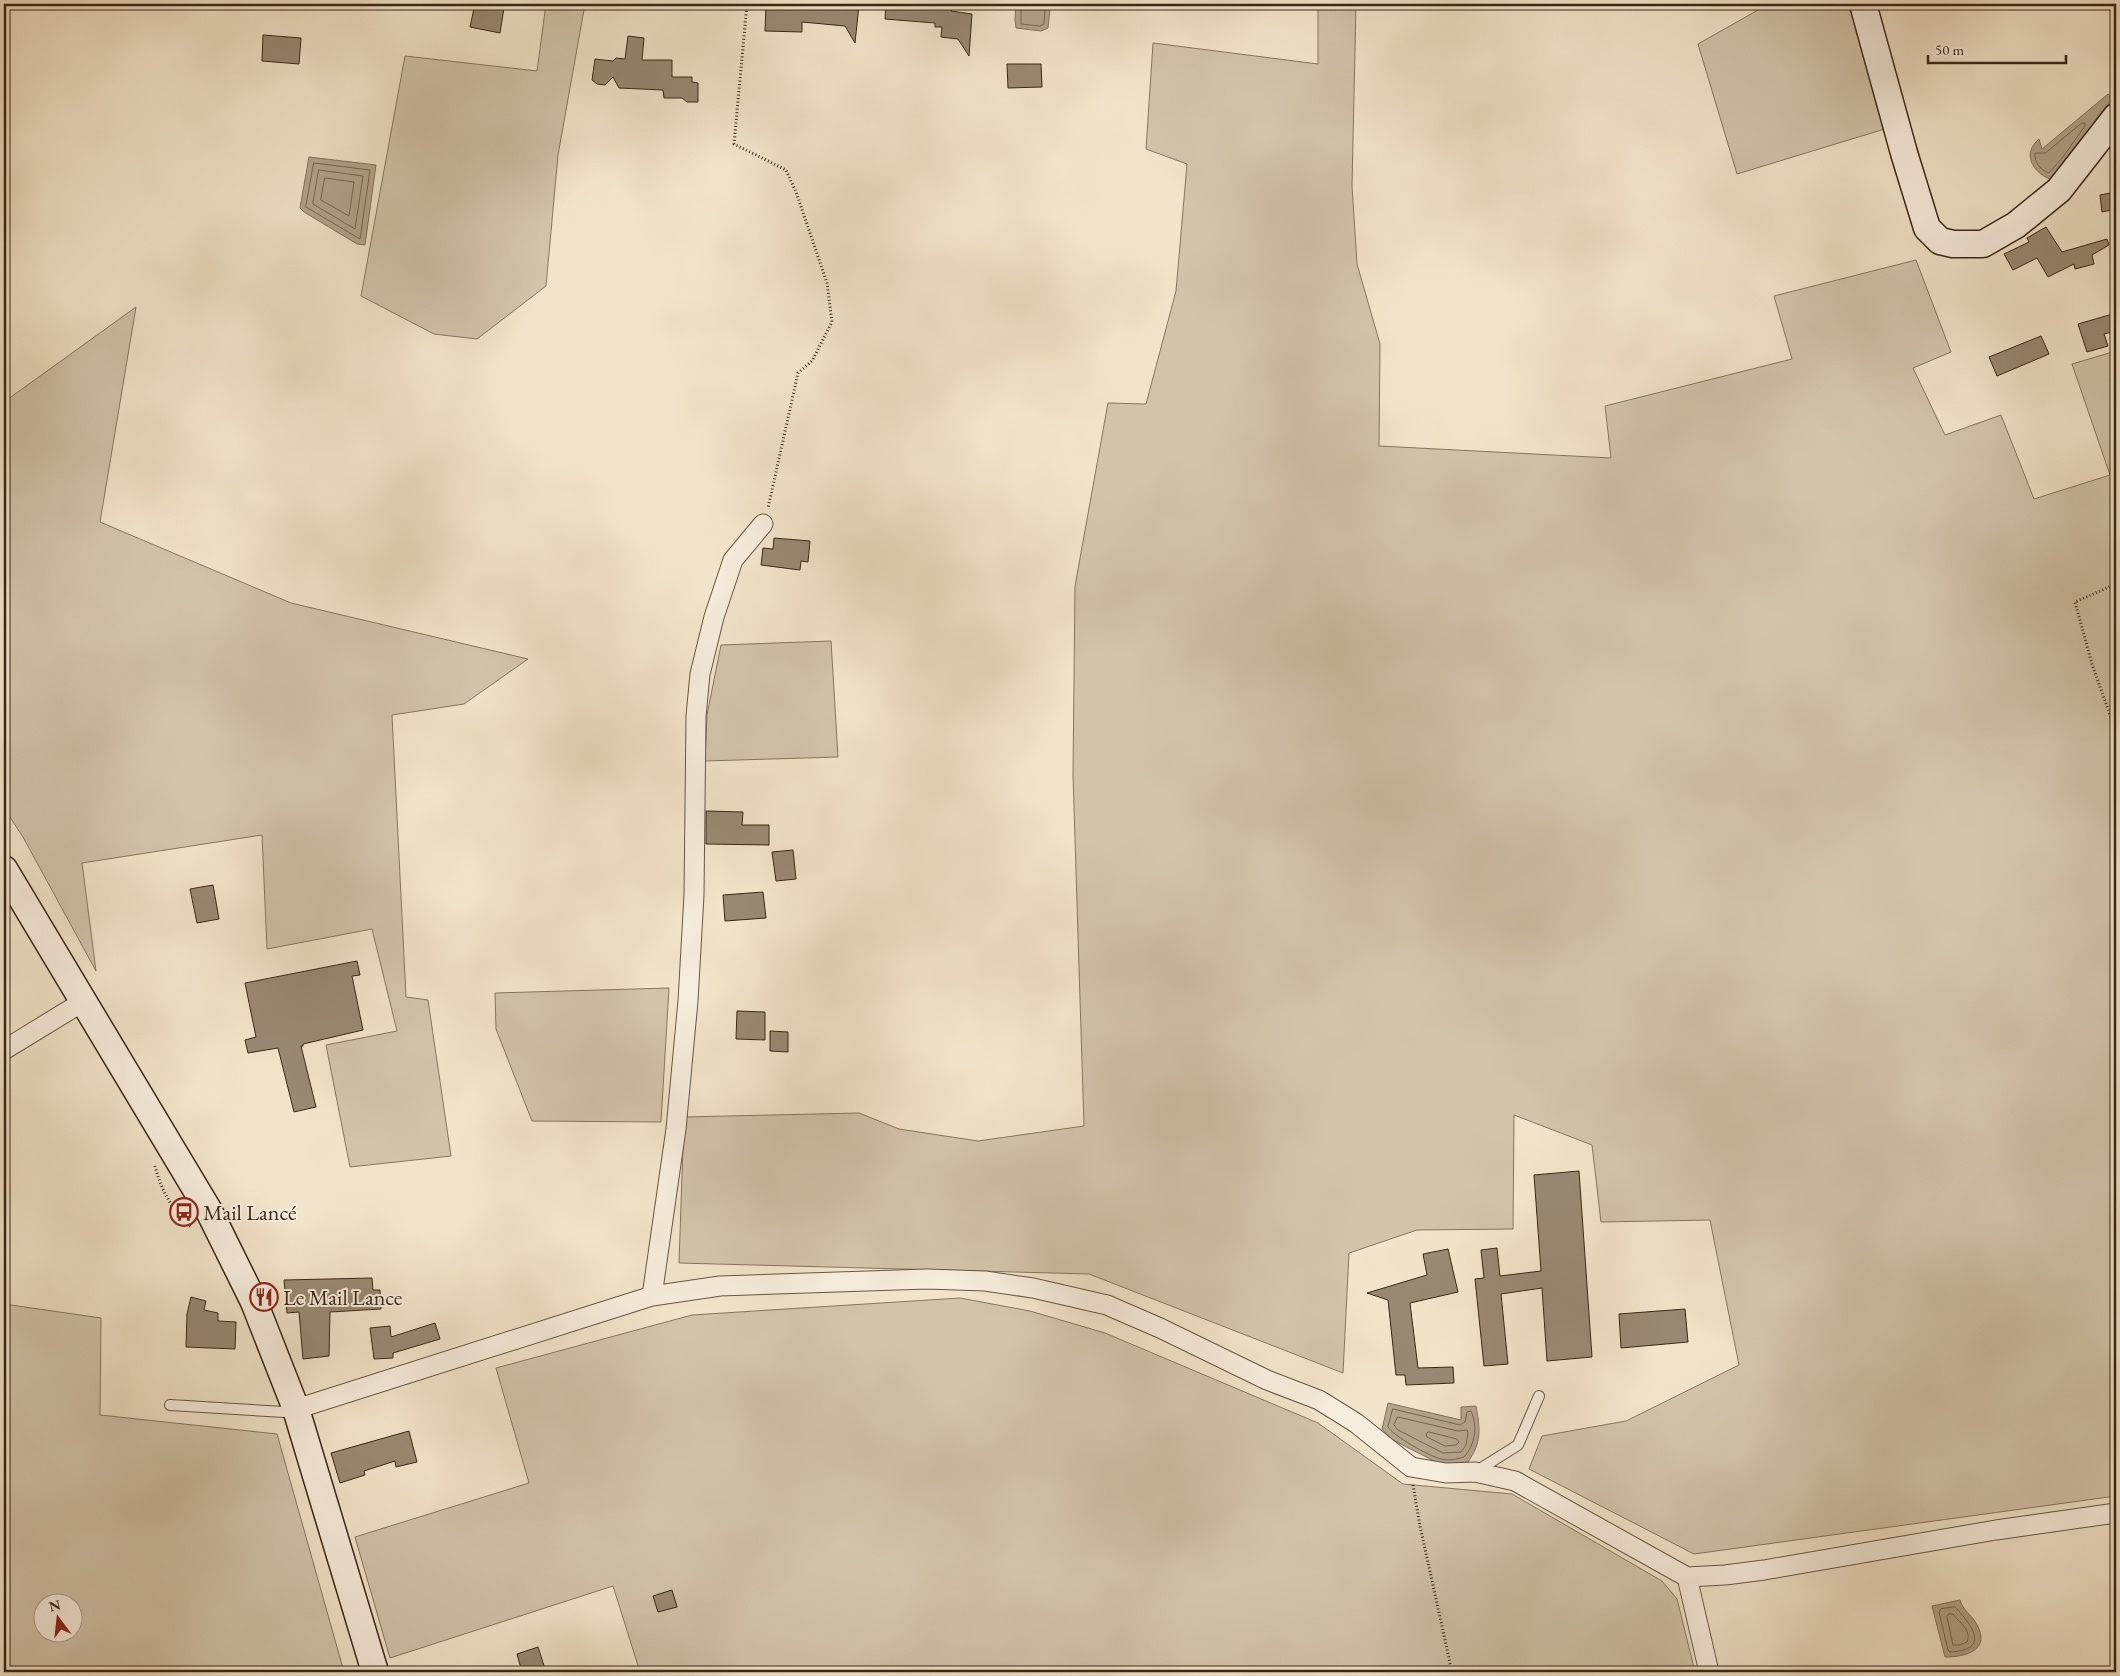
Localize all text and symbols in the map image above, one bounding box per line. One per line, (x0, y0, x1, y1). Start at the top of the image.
scale bar (1928, 32, 2065, 64)
text: 50 m (1935, 40, 1964, 59)
bus stop icon: Mail Lancé (169, 1197, 199, 1227)
place label: Mail Lancé (203, 1198, 297, 1227)
restaurant icon: Le Mail Lance (249, 1282, 279, 1312)
place label: Le Mail Lance (283, 1283, 403, 1312)
north arrow (32, 1594, 82, 1644)
text: N (47, 1595, 63, 1616)

